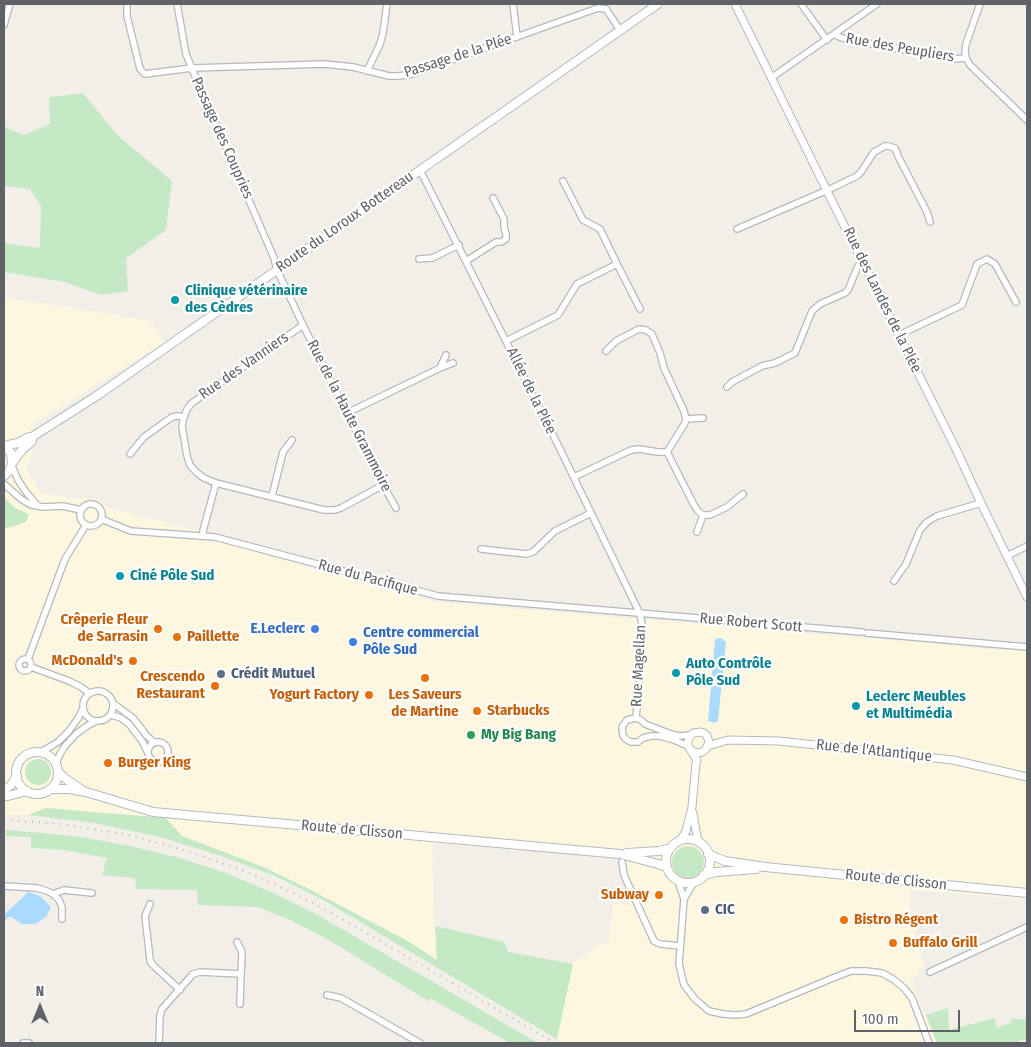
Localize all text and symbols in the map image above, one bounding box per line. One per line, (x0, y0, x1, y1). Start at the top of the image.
street label: Passage de la Plée (402, 30, 514, 82)
street label: Rue des Peupliers (844, 30, 956, 66)
street label: Passage des Coupries (187, 74, 257, 202)
street label: Route du Loroux Bottereau (273, 168, 417, 276)
street label: Rue des Landes de la Plée (839, 224, 925, 376)
place label: Clinique vétérinaire des Cèdres (185, 282, 308, 317)
marker: Clinique vétérinaire des Cèdres (169, 294, 181, 306)
street label: Rue des Vanniers (196, 328, 292, 404)
street label: Rue de la Haute Grammoire (303, 337, 395, 495)
street label: Allée de la Plée (502, 345, 560, 437)
street label: Rue du Pacifique (316, 556, 420, 600)
place label: Ciné Pôle Sud (130, 567, 215, 585)
marker: Ciné Pôle Sud (114, 570, 126, 582)
street label: Rue Robert Scott (699, 610, 803, 636)
place label: Crêperie Fleur de Sarrasin (60, 611, 148, 646)
place label: E.Leclerc (250, 620, 305, 638)
marker: Crêperie Fleur de Sarrasin (152, 623, 164, 635)
marker: E.Leclerc (309, 623, 321, 635)
place label: Centre commercial Pôle Sud (363, 624, 479, 659)
street label: Rue Magellan (628, 625, 650, 707)
place label: Paillette (187, 628, 239, 646)
marker: Paillette (171, 631, 183, 643)
marker: Centre commercial Pôle Sud (347, 636, 359, 648)
place label: McDonald's (52, 652, 123, 670)
marker: McDonald's (127, 655, 139, 667)
place label: Auto Contrôle Pôle Sud (686, 655, 771, 690)
place label: Crédit Mutuel (231, 665, 315, 683)
marker: Auto Contrôle Pôle Sud (670, 667, 682, 679)
place label: Crescendo Restaurant (137, 668, 205, 703)
marker: Crédit Mutuel (215, 668, 227, 680)
marker: Les Saveurs de Martine (419, 672, 431, 684)
marker: Crescendo Restaurant (209, 680, 221, 692)
place label: Yogurt Factory (270, 686, 359, 704)
place label: Les Saveurs de Martine (388, 686, 462, 721)
place label: Leclerc Meubles et Multimédia (866, 688, 966, 723)
marker: Yogurt Factory (363, 689, 375, 701)
marker: Leclerc Meubles et Multimédia (850, 700, 862, 712)
place label: Starbucks (487, 702, 549, 720)
marker: Starbucks (471, 705, 483, 717)
place label: My Big Bang (481, 726, 556, 744)
marker: My Big Bang (465, 729, 477, 741)
street label: Rue de l'Atlantique (815, 736, 933, 766)
place label: Burger King (118, 754, 191, 772)
marker: Burger King (102, 757, 114, 769)
street label: Route de Clisson (300, 817, 404, 843)
street label: Route de Clisson (844, 866, 948, 894)
place label: Subway (601, 886, 649, 904)
marker: Subway (653, 889, 665, 901)
place label: CIC (715, 901, 735, 919)
marker: CIC (699, 904, 711, 916)
place label: Bistro Régent (854, 911, 938, 929)
marker: Bistro Régent (838, 914, 850, 926)
place label: Buffalo Grill (903, 934, 978, 952)
marker: Buffalo Grill (887, 937, 899, 949)
north arrow (15, 982, 65, 1032)
text: N (36, 983, 44, 1000)
scale bar (856, 1000, 962, 1032)
text: 100 m (862, 1010, 899, 1028)

